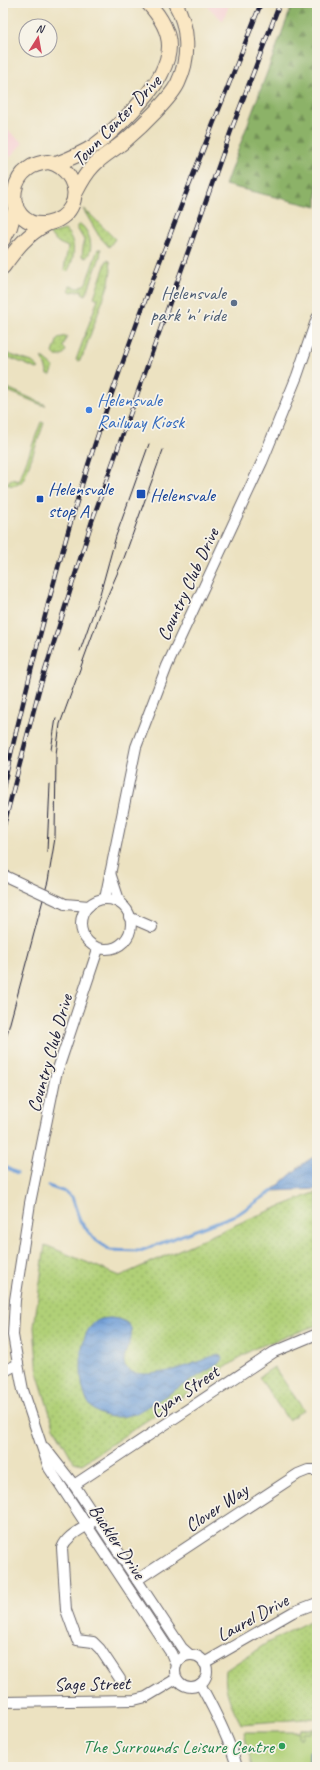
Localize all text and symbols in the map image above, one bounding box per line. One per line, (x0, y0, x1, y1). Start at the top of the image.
north arrow (18, 18, 58, 58)
text: N (35, 21, 47, 36)
street label: Town Center Drive (67, 68, 168, 172)
place label: Helensvale park 'n' ride (150, 281, 228, 327)
marker: Helensvale park 'n' ride (229, 298, 239, 308)
place label: Helensvale Railway Kiosk (97, 388, 185, 434)
marker: Helensvale Railway Kiosk (84, 405, 94, 415)
place label: Helensvale stop A (48, 477, 115, 523)
place label: Helensvale (150, 483, 217, 507)
marker: Helensvale (135, 488, 147, 500)
marker: Helensvale stop A (35, 494, 45, 504)
street label: Country Club Drive (151, 523, 225, 644)
street label: Country Club Drive (22, 990, 79, 1115)
street label: Cyan Street (146, 1359, 225, 1424)
street label: Clover Way (180, 1477, 254, 1538)
street label: Buckler Drive (83, 1500, 152, 1585)
street label: Laurel Drive (212, 1588, 294, 1647)
street label: Sage Street (54, 1671, 132, 1697)
place label: The Surrounds Leisure Centre (83, 1735, 276, 1759)
marker: The Surrounds Leisure Centre (277, 1741, 287, 1751)

